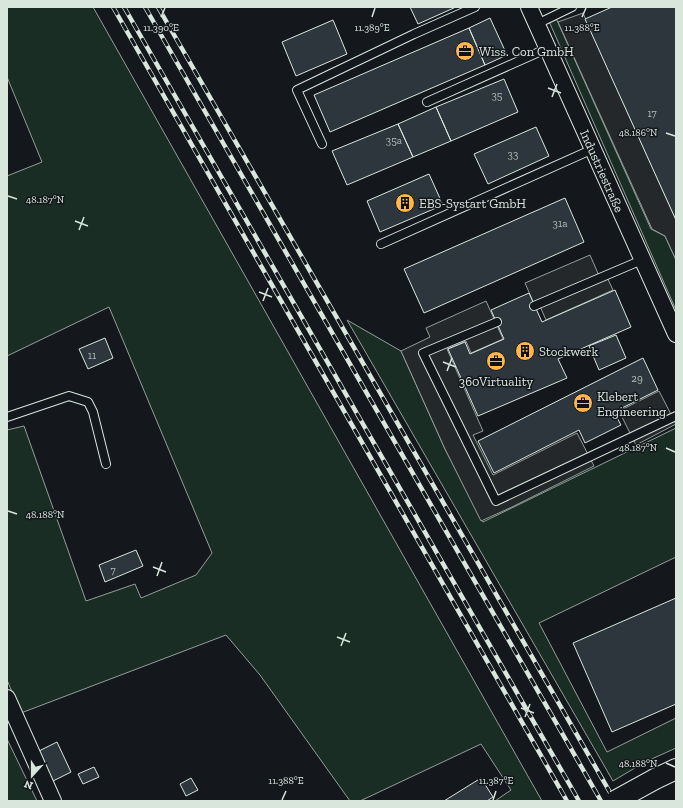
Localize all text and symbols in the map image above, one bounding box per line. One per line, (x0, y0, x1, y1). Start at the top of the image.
text: 11.390°E (143, 22, 179, 34)
text: 11.389°E (354, 22, 390, 34)
text: 11.388°E (564, 22, 600, 34)
office icon: Wiss. Con GmbH (454, 40, 476, 62)
place label: Wiss. Con GmbH (479, 44, 574, 59)
house number: 35 (491, 89, 503, 102)
house number: 17 (647, 107, 657, 120)
street label: Industriestraße (577, 127, 627, 215)
text: 48.186°N (619, 127, 658, 139)
house number: 35a (386, 134, 403, 147)
house number: 33 (508, 148, 518, 161)
building icon: EBS-Systart GmbH (394, 192, 416, 214)
text: 48.187°N (26, 194, 65, 206)
place label: EBS-Systart GmbH (419, 196, 526, 211)
house number: 31a (553, 217, 568, 230)
building icon: Stockwerk (514, 340, 536, 362)
place label: Stockwerk (539, 344, 598, 359)
house number: 11 (88, 349, 97, 362)
office icon: 360Virtuality (485, 350, 507, 372)
house number: 29 (631, 372, 643, 385)
place label: 360Virtuality (459, 374, 534, 389)
place label: Klebert Engineering (597, 389, 666, 419)
office icon: Klebert Engineering (572, 392, 594, 414)
text: 48.187°N (619, 442, 658, 454)
text: 48.188°N (26, 509, 65, 521)
house number: 7 (110, 564, 116, 577)
north arrow (12, 756, 52, 796)
text: 48.188°N (619, 758, 658, 770)
text: 11.388°E (268, 775, 304, 787)
text: 11.387°E (479, 775, 513, 787)
text: N (22, 777, 35, 792)

